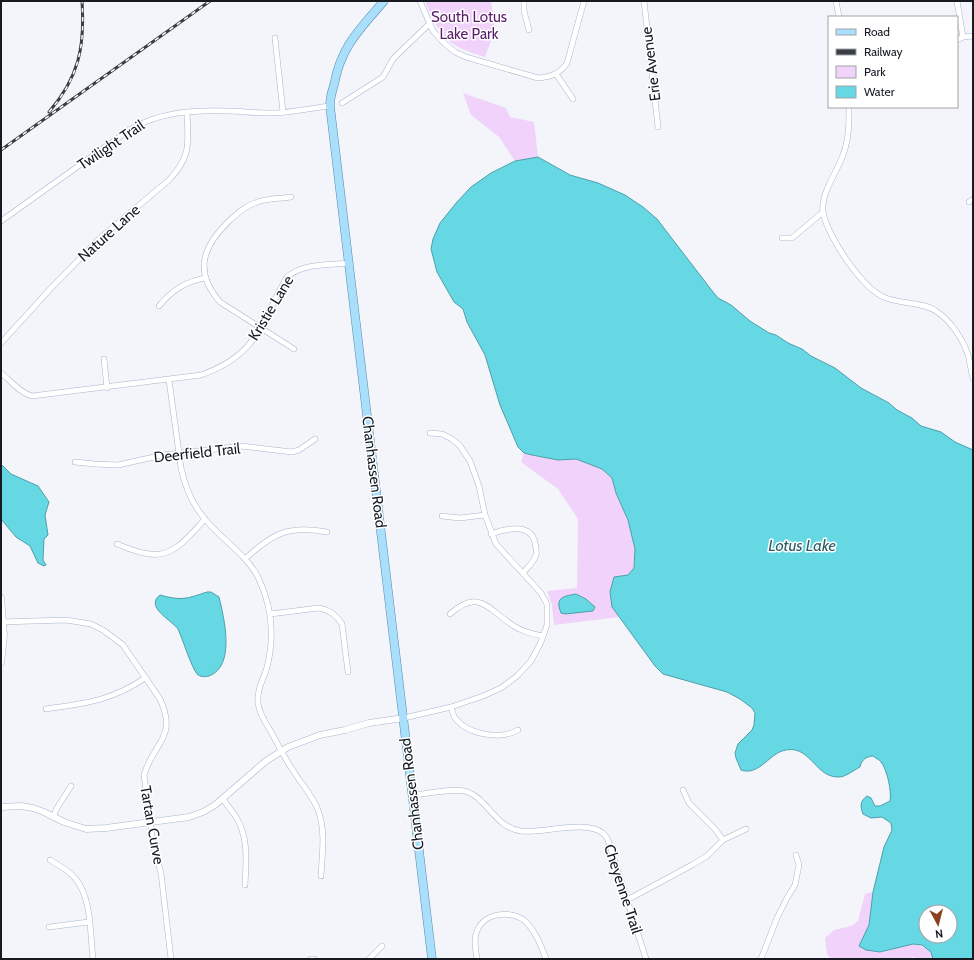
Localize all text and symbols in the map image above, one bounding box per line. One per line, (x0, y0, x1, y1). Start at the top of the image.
park label: South Lotus Lake Park (431, 8, 507, 43)
legend (828, 16, 958, 108)
text: Road (864, 24, 890, 39)
street label: Erie Avenue (637, 26, 664, 102)
text: Railway (864, 44, 902, 59)
text: Park (864, 64, 886, 79)
text: Water (864, 84, 895, 99)
street label: Twilight Trail (74, 116, 148, 174)
street label: Nature Lane (74, 200, 144, 265)
street label: Kristie Lane (245, 272, 298, 344)
street label: Chanhassen Road (358, 415, 390, 529)
street label: Deerfield Trail (153, 439, 242, 467)
water label: Lotus Lake (768, 536, 836, 555)
street label: Chanhassen Road (396, 737, 428, 851)
street label: Tartan Curve (136, 784, 168, 866)
street label: Cheyenne Trail (600, 842, 646, 937)
north arrow (918, 904, 958, 944)
text: N (935, 927, 944, 941)

